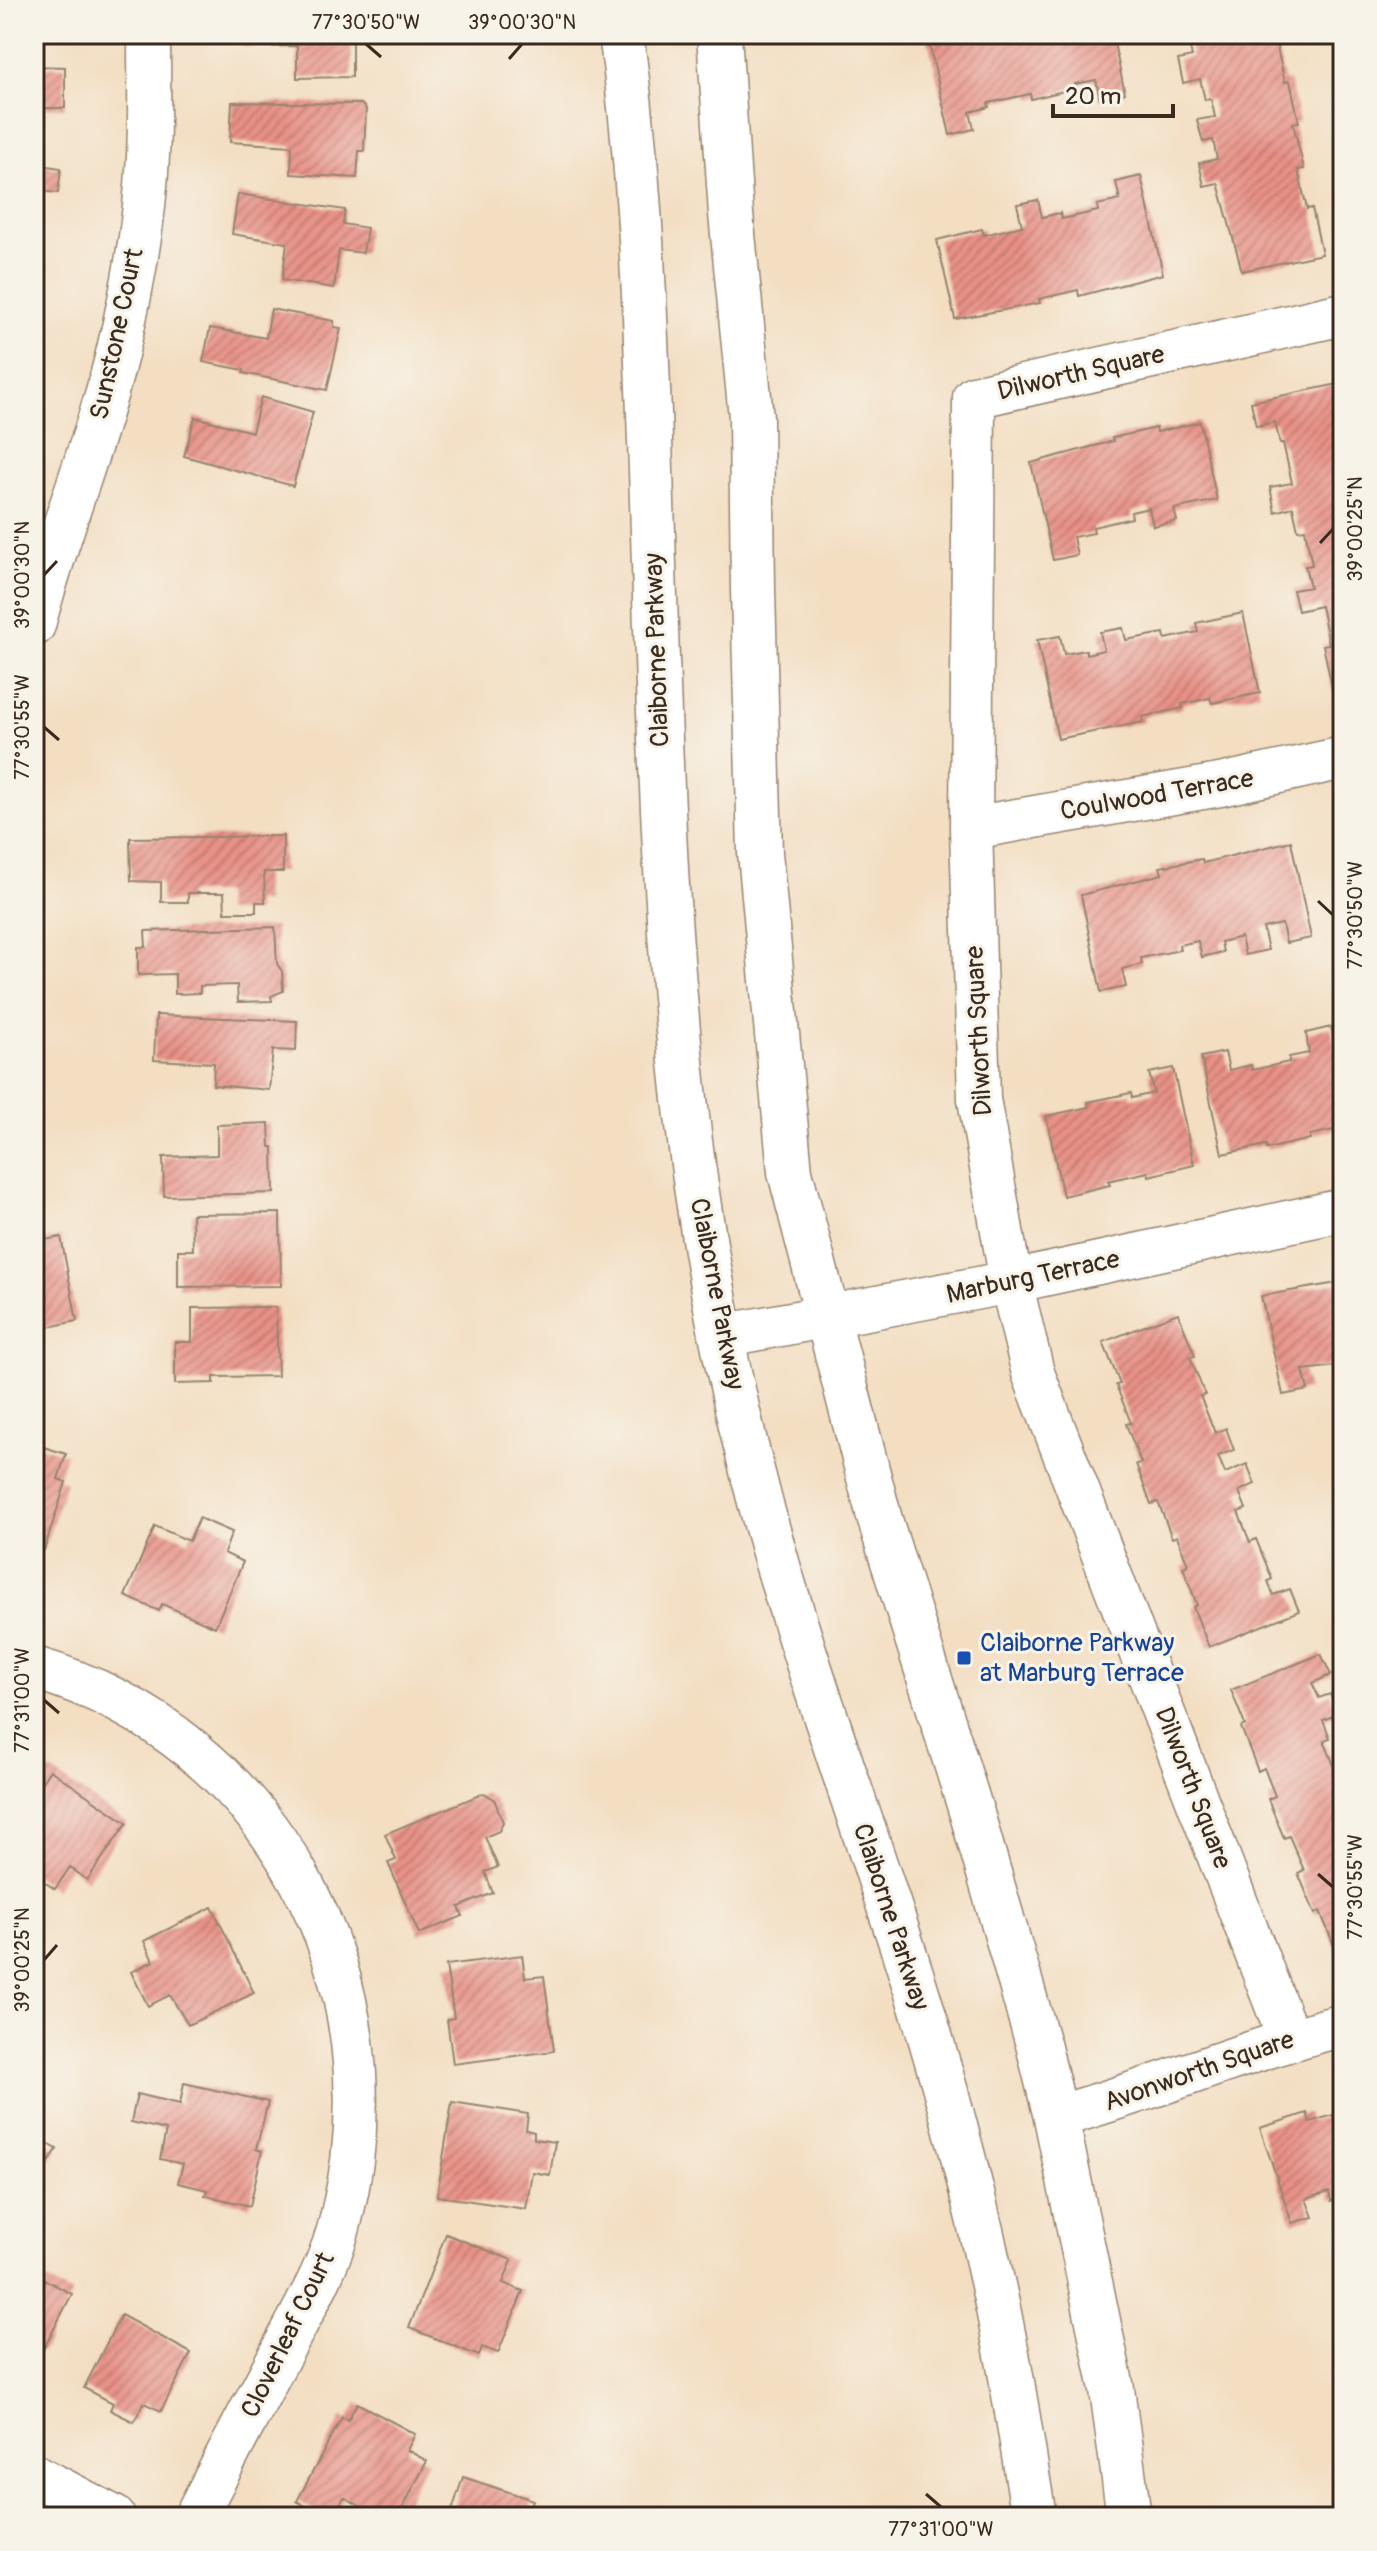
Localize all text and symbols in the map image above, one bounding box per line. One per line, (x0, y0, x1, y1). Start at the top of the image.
text: 77°30'50"W (312, 10, 420, 35)
text: 39°00'30"N (468, 10, 576, 35)
scale bar (1053, 68, 1173, 118)
text: 20 m (1065, 82, 1121, 111)
street label: Sunstone Court (83, 245, 151, 423)
street label: Dilworth Square (994, 338, 1168, 408)
text: 39°00'25"N (1343, 476, 1368, 582)
text: 39°00'30"N (10, 521, 35, 629)
street label: Claiborne Parkway (638, 552, 676, 748)
text: 77°30'55"W (10, 674, 35, 780)
street label: Coulwood Terrace (1058, 762, 1256, 828)
text: 77°30'50"W (1343, 861, 1368, 969)
street label: Dilworth Square (959, 945, 999, 1117)
street label: Claiborne Parkway (683, 1196, 751, 1392)
street label: Marburg Terrace (943, 1243, 1123, 1311)
place label: Claiborne Parkway at Marburg Terrace (980, 1627, 1184, 1689)
text: 77°31'00"W (10, 1647, 35, 1753)
marker: Claiborne Parkway at Marburg Terrace (955, 1649, 973, 1667)
street label: Dilworth Square (1148, 1703, 1239, 1873)
street label: Claiborne Parkway (846, 1820, 936, 2014)
text: 77°30'55"W (1343, 1834, 1368, 1940)
text: 39°00'25"N (10, 1907, 35, 2013)
street label: Avonworth Square (1100, 2023, 1298, 2118)
street label: Cloverleaf Court (234, 2247, 342, 2423)
text: 77°31'00"W (888, 2517, 994, 2542)

